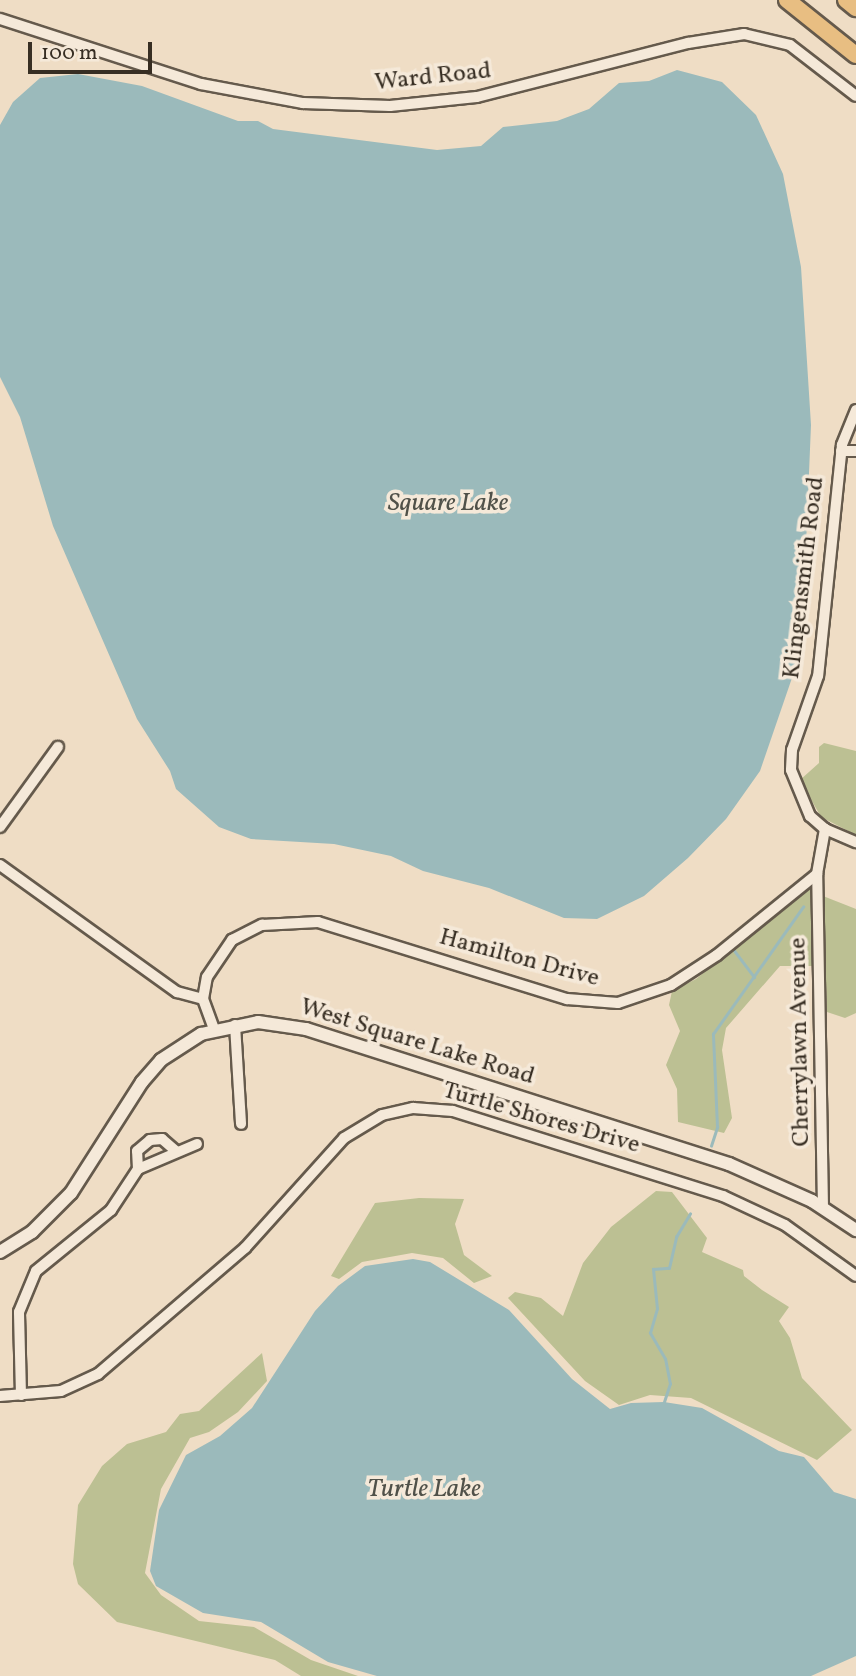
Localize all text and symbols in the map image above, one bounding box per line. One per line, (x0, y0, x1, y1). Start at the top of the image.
scale bar (32, 28, 156, 72)
text: 100 m (41, 39, 98, 68)
street label: Ward Road (373, 58, 493, 98)
street label: Klingensmith Road (778, 475, 832, 681)
water label: Square Lake (388, 488, 508, 520)
street label: Hamilton Drive (436, 924, 602, 994)
street label: Cherrylawn Avenue (785, 937, 817, 1147)
street label: West Square Lake Road (296, 994, 538, 1092)
street label: Turtle Shores Drive (439, 1077, 643, 1161)
water label: Turtle Lake (367, 1474, 481, 1506)

